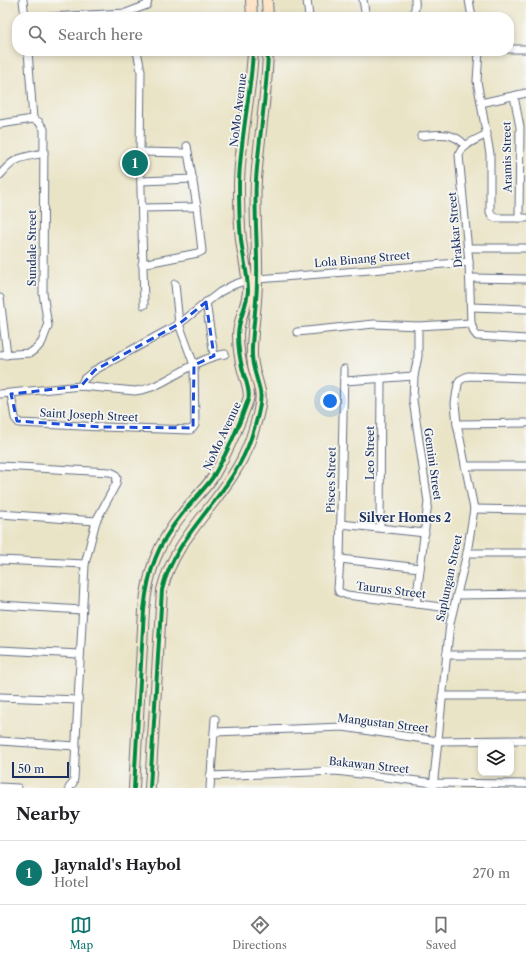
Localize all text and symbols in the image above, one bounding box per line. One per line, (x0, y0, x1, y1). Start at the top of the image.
search box (12, 12, 514, 56)
icon: search (26, 23, 48, 45)
text: Search here (58, 25, 143, 44)
street label: NoMo Avenue (227, 72, 249, 148)
street label: Aramis Street (499, 121, 515, 194)
pin: 1 (122, 148, 148, 178)
street label: Drakkar Street (445, 191, 465, 269)
street label: Sundale Street (25, 210, 39, 286)
street label: Lola Binang Street (313, 248, 411, 270)
your location (320, 391, 340, 411)
street label: NoMo Avenue (200, 399, 244, 473)
street label: Saint Joseph Street (39, 405, 139, 425)
street label: Leo Street (363, 426, 377, 480)
street label: Gemini Street (421, 427, 445, 501)
street label: Pisces Street (323, 447, 339, 513)
district label: Silver Homes 2 (359, 510, 451, 525)
street label: Saplungan Street (433, 533, 465, 623)
street label: Taurus Street (355, 579, 427, 601)
street label: Mangustan Street (337, 710, 429, 736)
map controls (478, 740, 514, 776)
button: layers (478, 740, 514, 776)
street label: Bakawan Street (328, 754, 410, 776)
scale bar (12, 760, 69, 779)
text: 50 m (18, 762, 44, 776)
text: Nearby (16, 804, 80, 824)
text: Jaynald's Haybol (54, 855, 181, 874)
text: 1 (26, 865, 32, 881)
text: 270 m (472, 865, 510, 881)
text: Hotel (54, 874, 89, 890)
tab: Map (70, 914, 93, 952)
tab: Directions (232, 914, 287, 952)
tab: Saved (426, 914, 456, 952)

